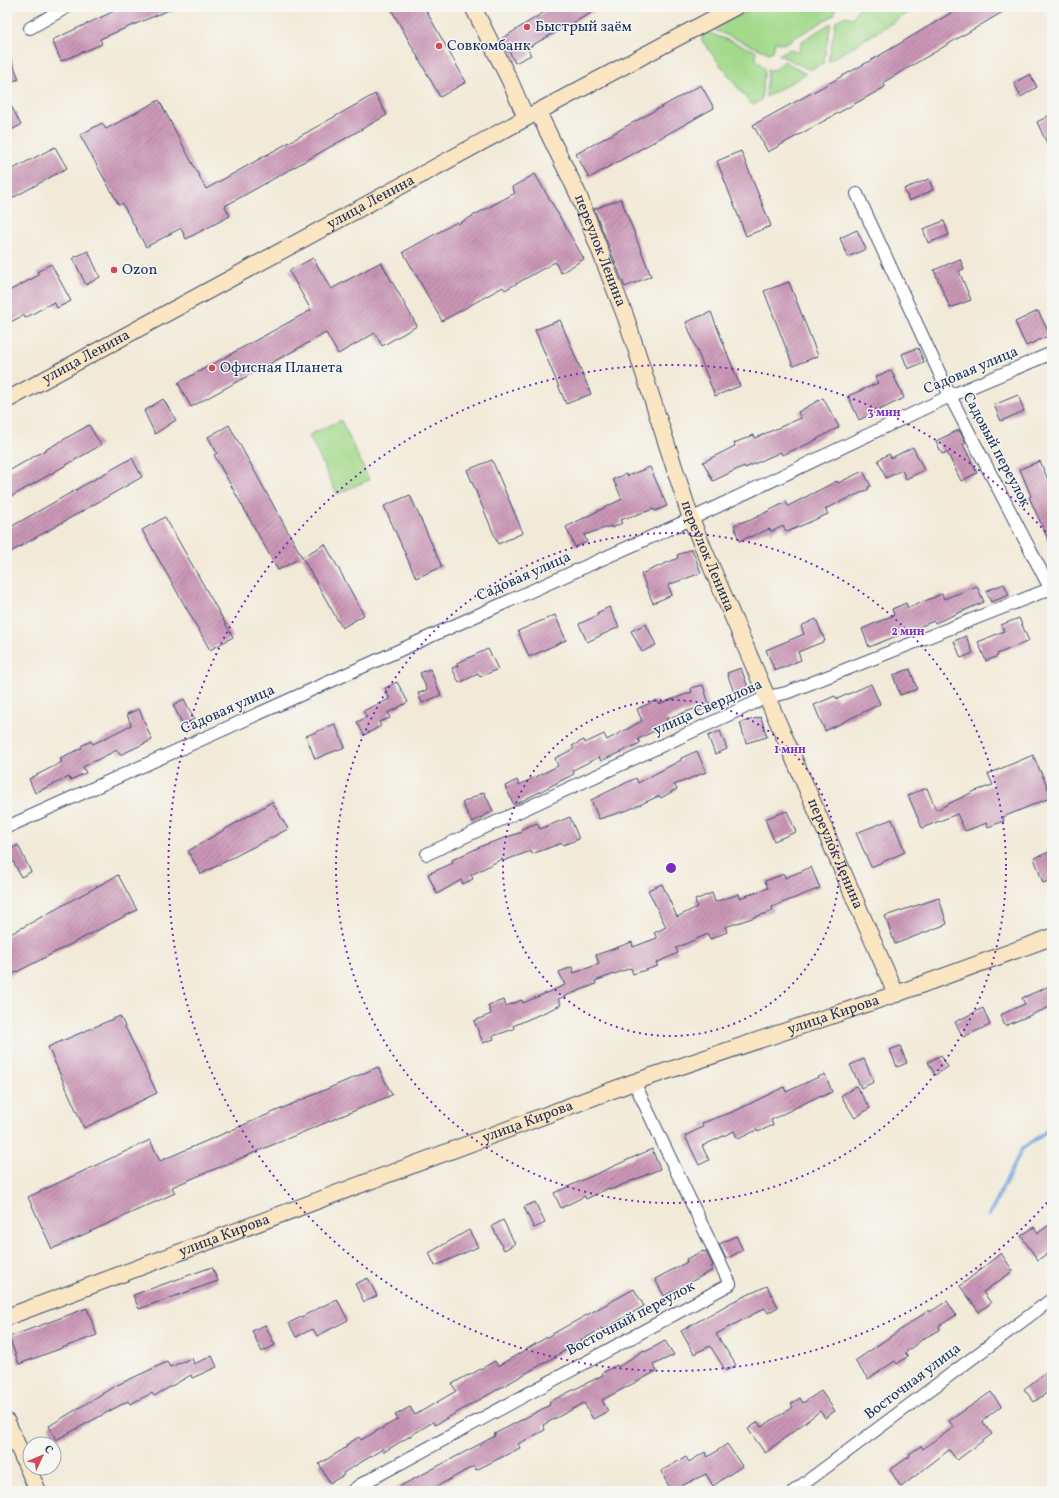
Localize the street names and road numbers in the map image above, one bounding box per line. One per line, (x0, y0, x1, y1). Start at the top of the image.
street label: улица Ленина (323, 170, 418, 235)
street label: переулок Ленина (569, 192, 631, 310)
street label: улица Ленина (38, 325, 134, 389)
street label: Садовая улица (920, 342, 1022, 400)
street label: Садовый переулок (957, 389, 1035, 511)
street label: переулок Ленина (675, 498, 740, 615)
street label: Садовая улица (474, 547, 574, 607)
street label: улица Свердлова (650, 674, 766, 742)
street label: Садовая улица (178, 680, 278, 740)
street label: переулок Ленина (802, 795, 868, 912)
street label: улица Кирова (785, 990, 882, 1040)
street label: улица Кирова (479, 1095, 576, 1149)
street label: улица Кирова (176, 1209, 273, 1262)
street label: Восточный переулок (563, 1276, 699, 1362)
street label: Восточная улица (860, 1339, 966, 1425)

